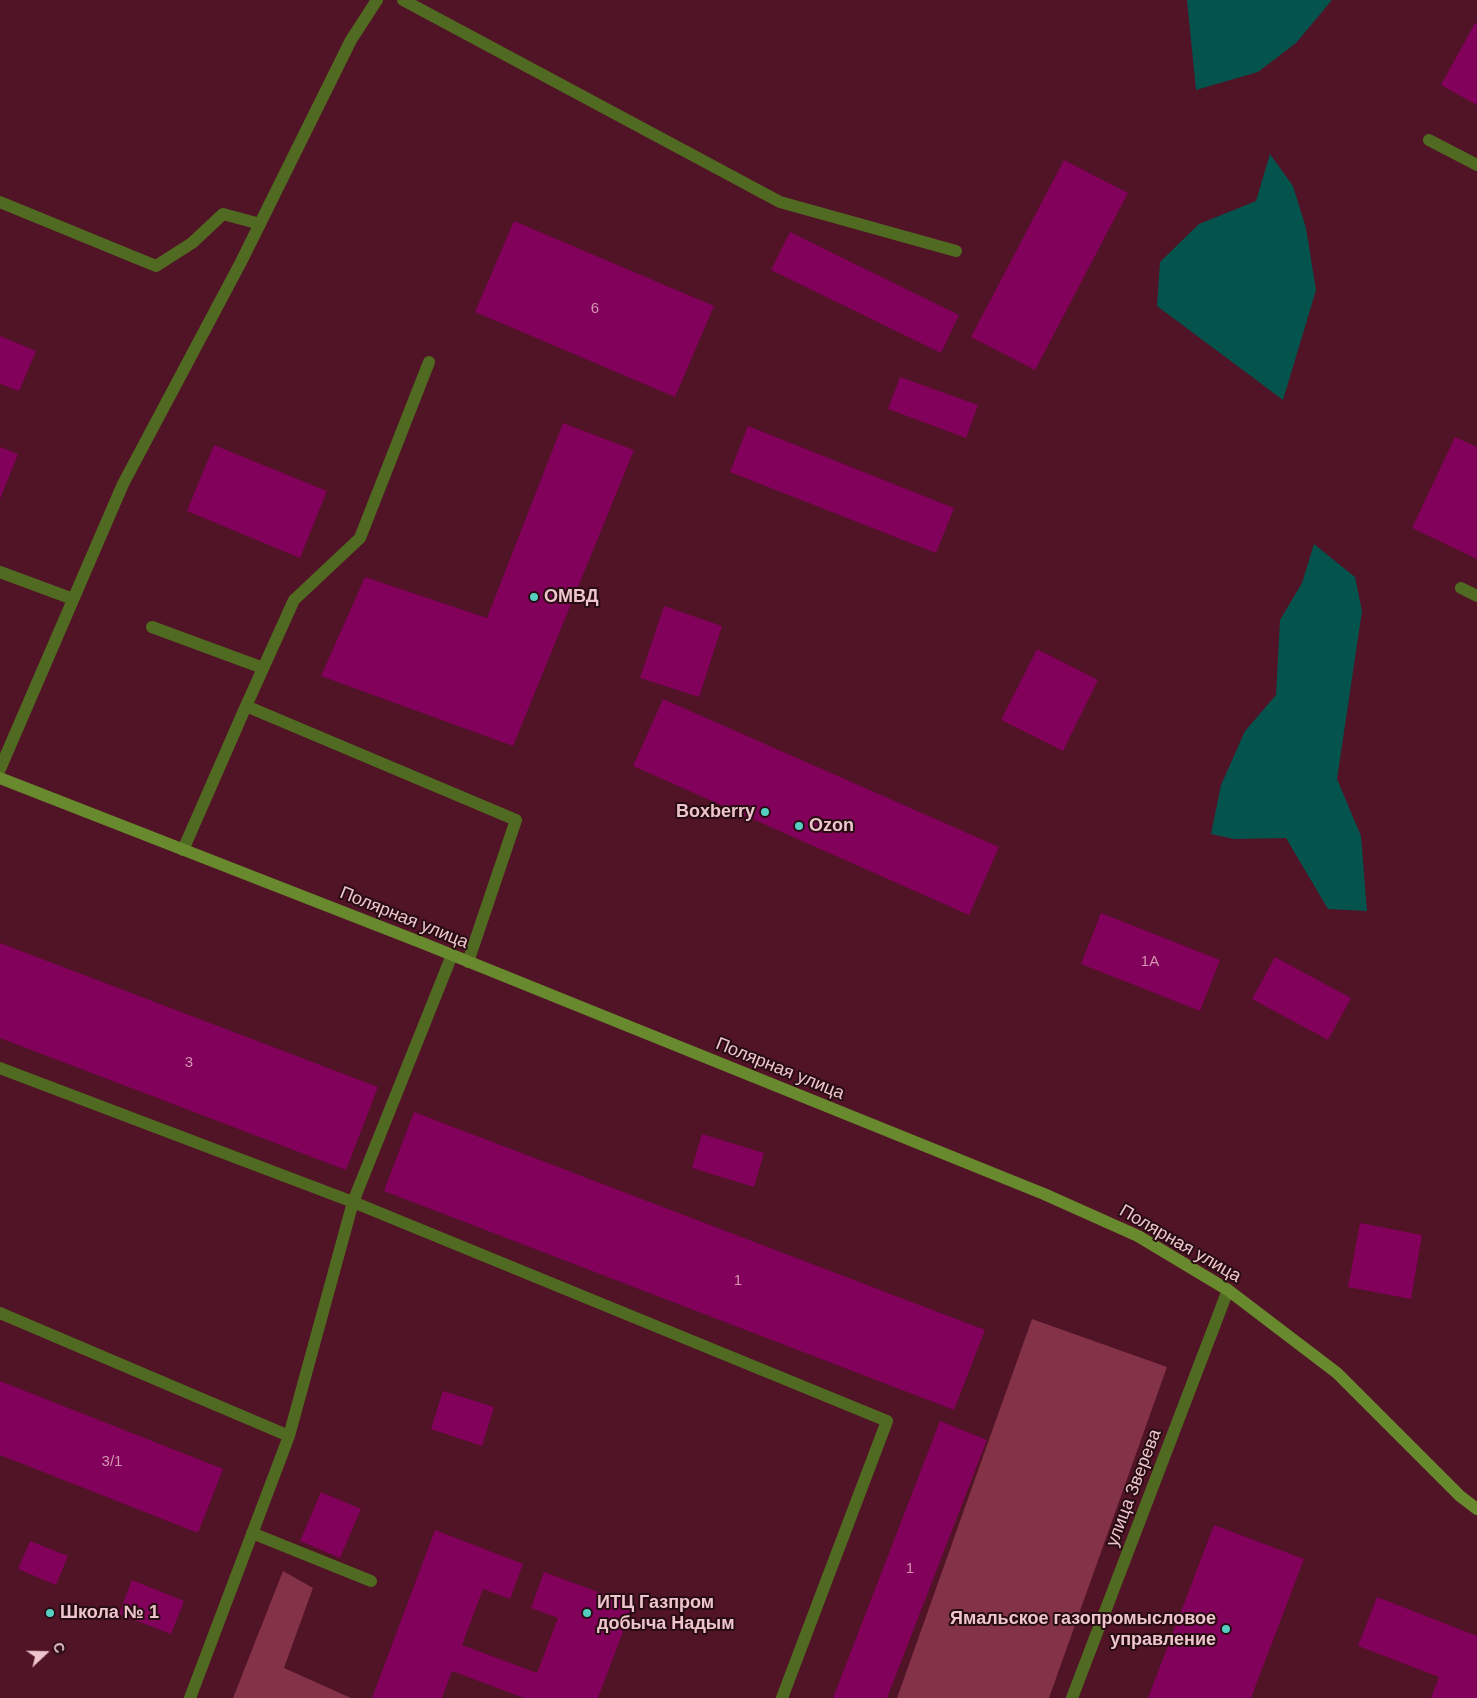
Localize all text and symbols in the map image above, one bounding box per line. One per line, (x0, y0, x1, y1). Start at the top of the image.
house number: 6 (591, 300, 599, 318)
place label: ОМВД (544, 586, 599, 608)
marker: ОМВД (528, 591, 540, 603)
place label: Boxberry (676, 801, 755, 823)
marker: Boxberry (759, 806, 771, 818)
place label: Ozon (809, 815, 854, 837)
marker: Ozon (793, 820, 805, 832)
street label: Полярная улица (336, 882, 472, 954)
house number: 1А (1141, 953, 1159, 971)
street label: Полярная улица (712, 1033, 848, 1105)
house number: 3 (185, 1054, 193, 1072)
street label: Полярная улица (1115, 1200, 1245, 1288)
house number: 1 (734, 1272, 742, 1290)
street label: улица Зверева (1102, 1426, 1166, 1550)
house number: 3/1 (102, 1453, 122, 1471)
house number: 1 (906, 1560, 914, 1578)
place label: ИТЦ Газпром добыча Надым (597, 1592, 734, 1635)
place label: Школа № 1 (60, 1602, 159, 1624)
marker: Школа № 1 (44, 1607, 56, 1619)
marker: ИТЦ Газпром добыча Надым (581, 1607, 593, 1619)
place label: Ямальское газопромысловое управление (950, 1608, 1216, 1650)
marker: Ямальское газопромысловое управление (1220, 1623, 1232, 1635)
north arrow (20, 1628, 70, 1678)
text: С (50, 1640, 68, 1655)

